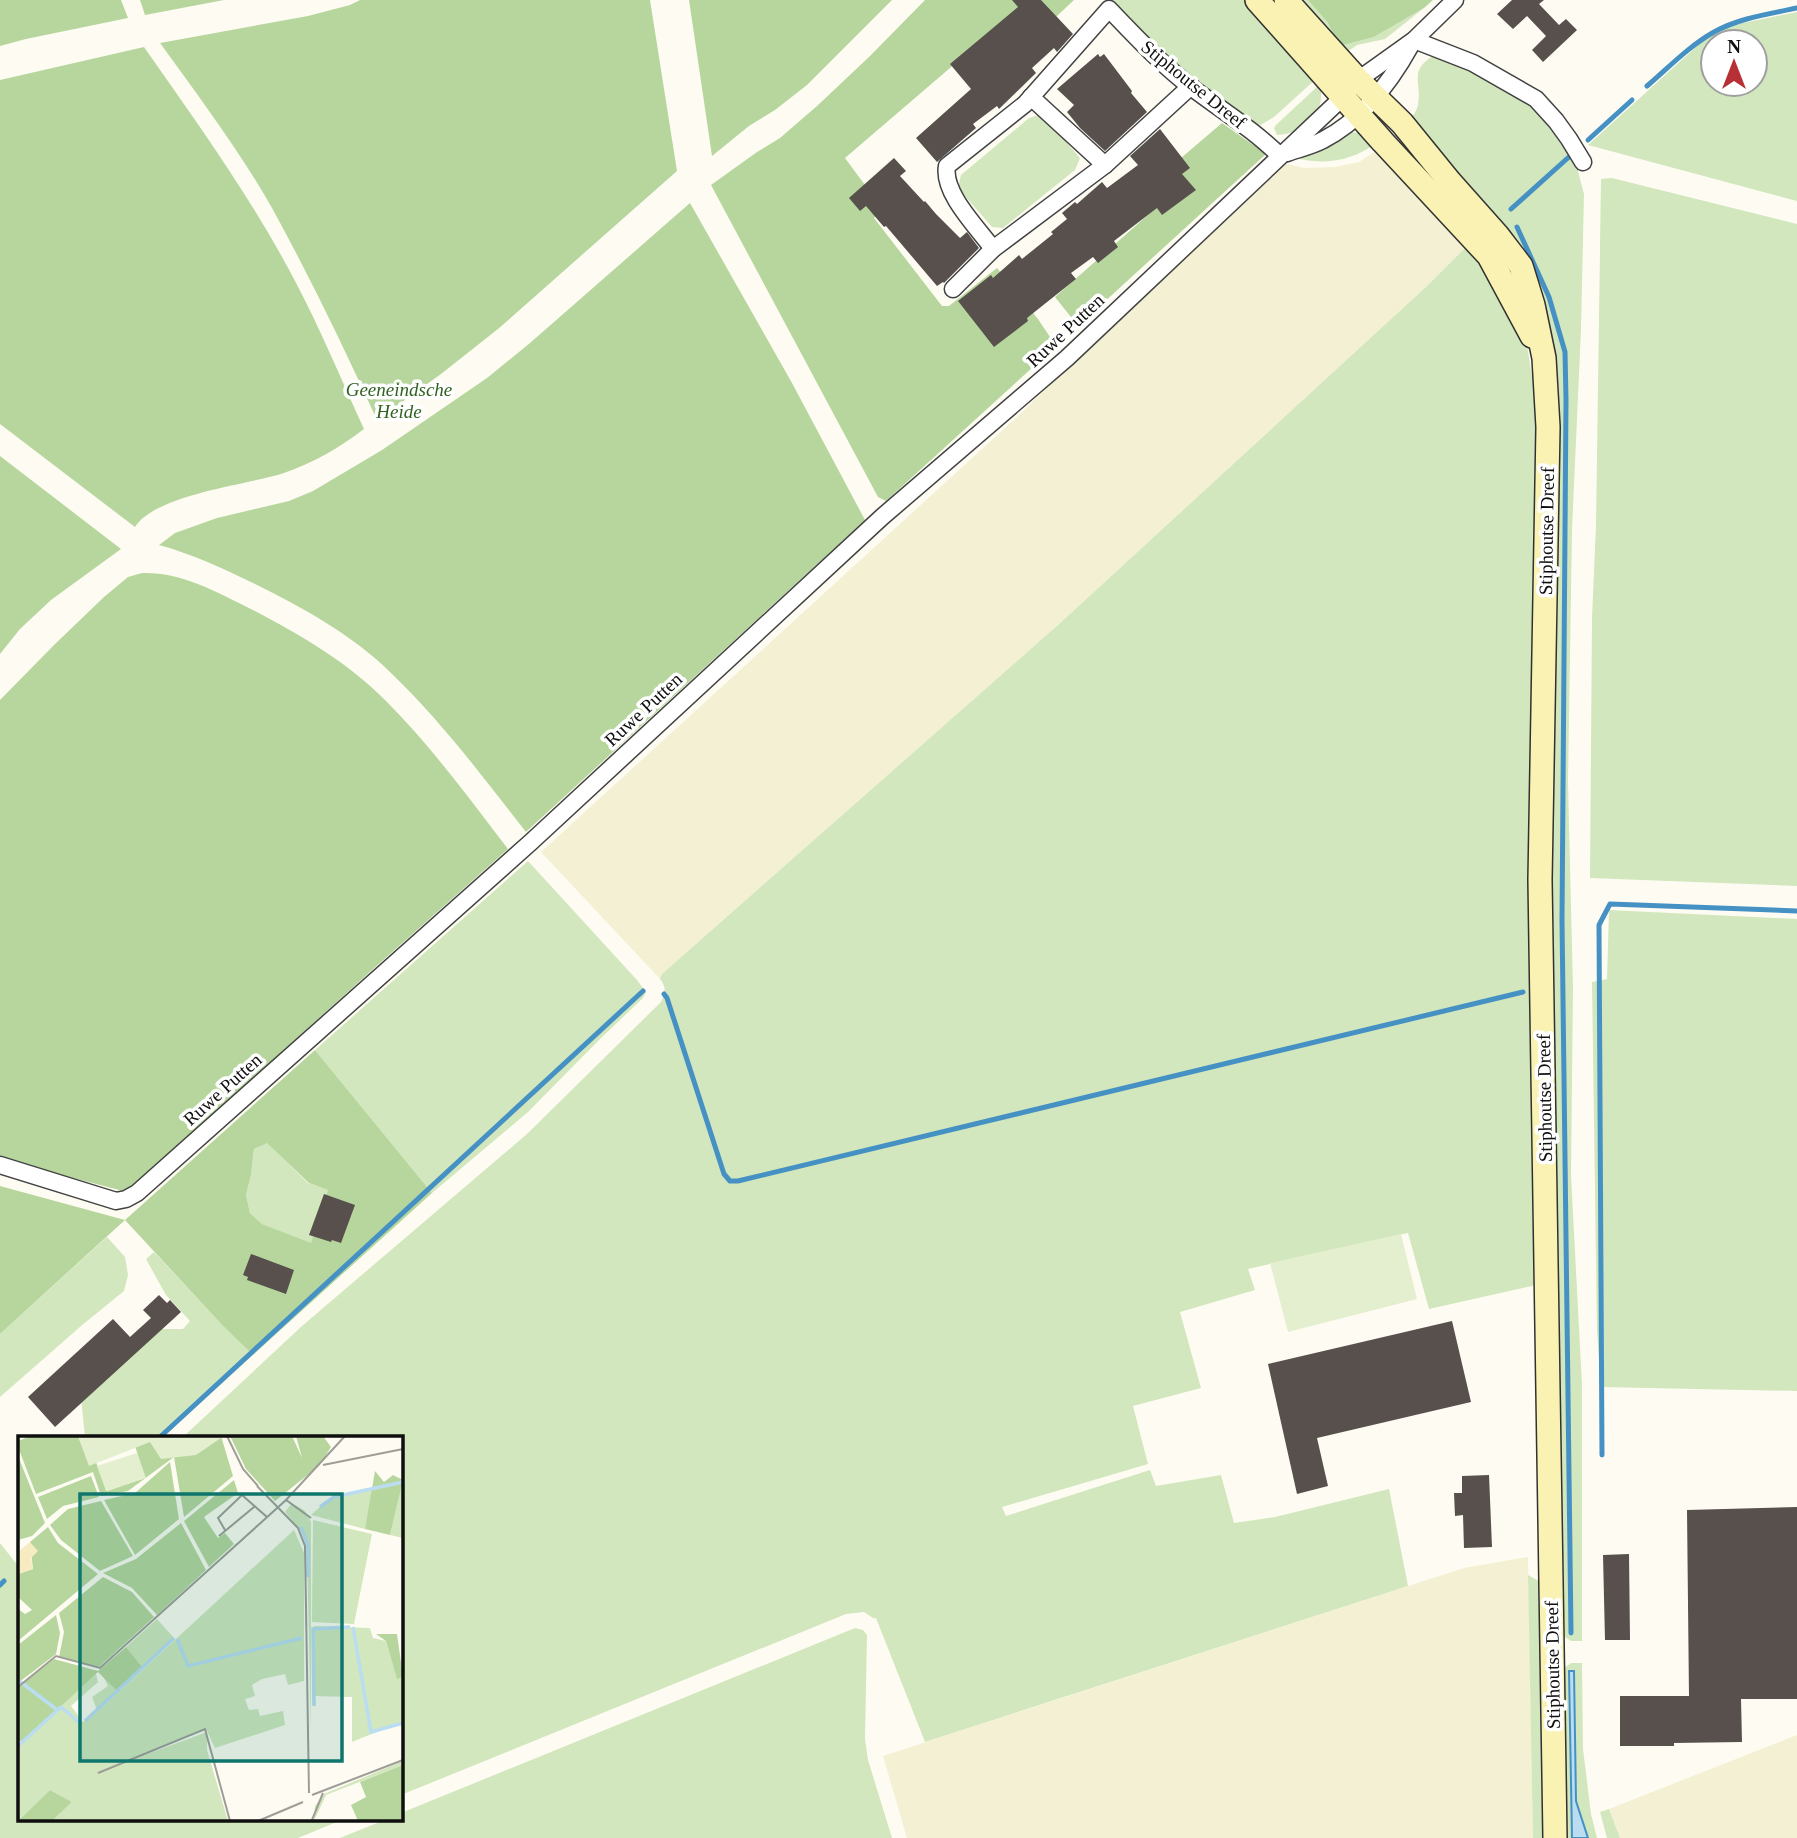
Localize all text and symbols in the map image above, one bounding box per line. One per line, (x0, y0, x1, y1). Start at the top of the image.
north arrow (1699, 28, 1769, 98)
street label: Stiphoutse Dreef (1137, 36, 1251, 133)
text: N (1727, 36, 1741, 57)
street label: Ruwe Putten (1022, 289, 1109, 371)
park label: Geeneindsche Heide (346, 379, 452, 422)
street label: Stiphoutse Dreef (1535, 466, 1558, 595)
street label: Ruwe Putten (600, 668, 687, 750)
street label: Stiphoutse Dreef (1533, 1033, 1556, 1162)
street label: Ruwe Putten (179, 1049, 266, 1130)
inset map (18, 1436, 402, 1820)
street label: Stiphoutse Dreef (1541, 1600, 1564, 1729)

